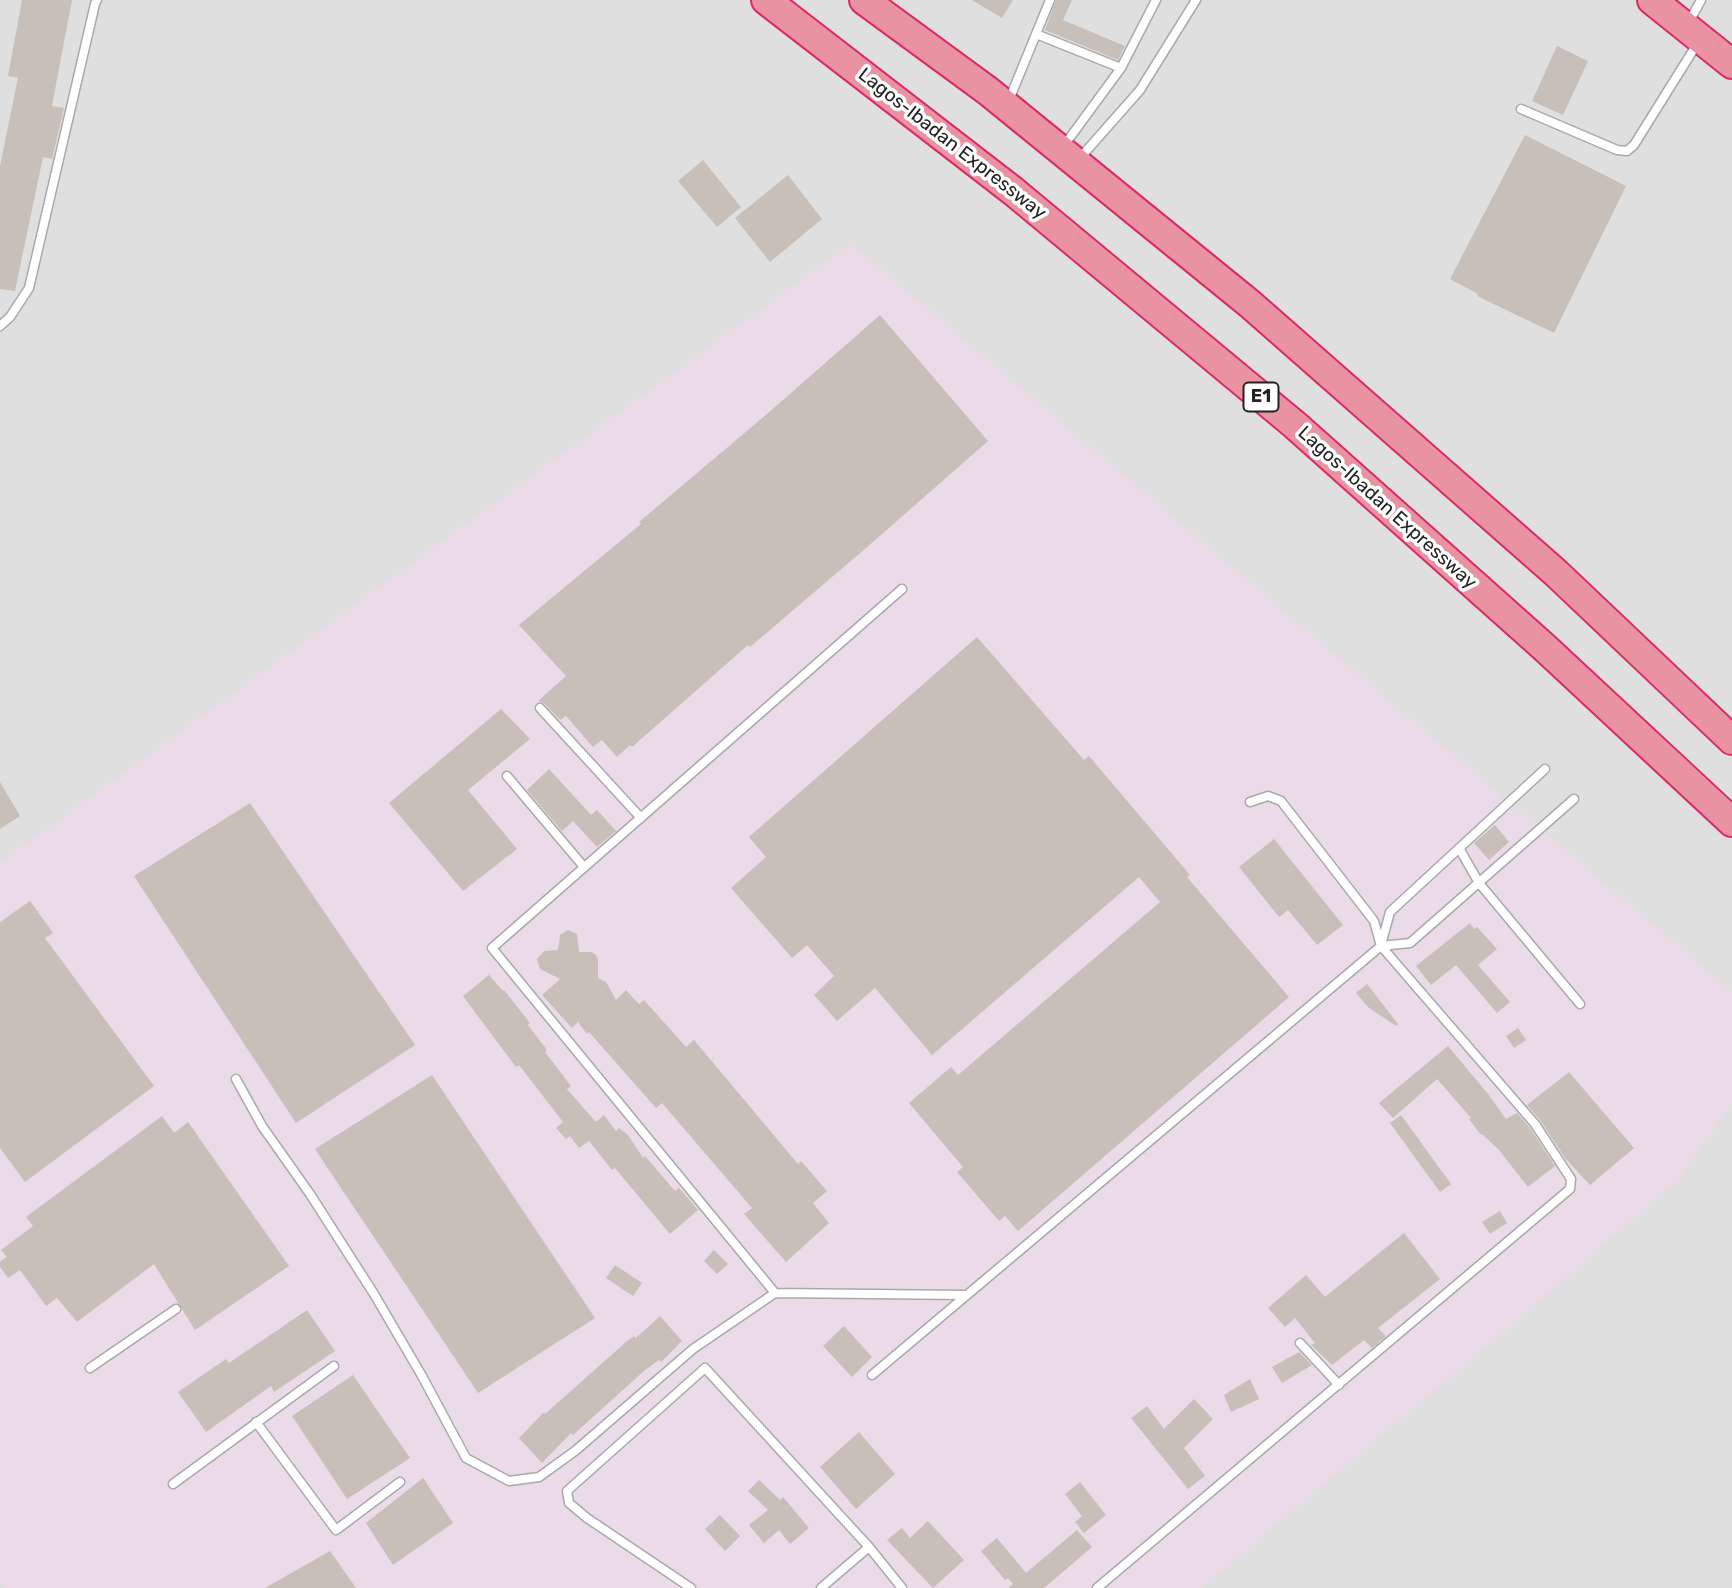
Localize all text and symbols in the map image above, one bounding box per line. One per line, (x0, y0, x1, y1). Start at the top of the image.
street label: Lagos-Ibadan Expressway (853, 63, 1051, 225)
road number: E1 (1244, 382, 1278, 412)
street label: Lagos-Ibadan Expressway (1293, 422, 1481, 594)

